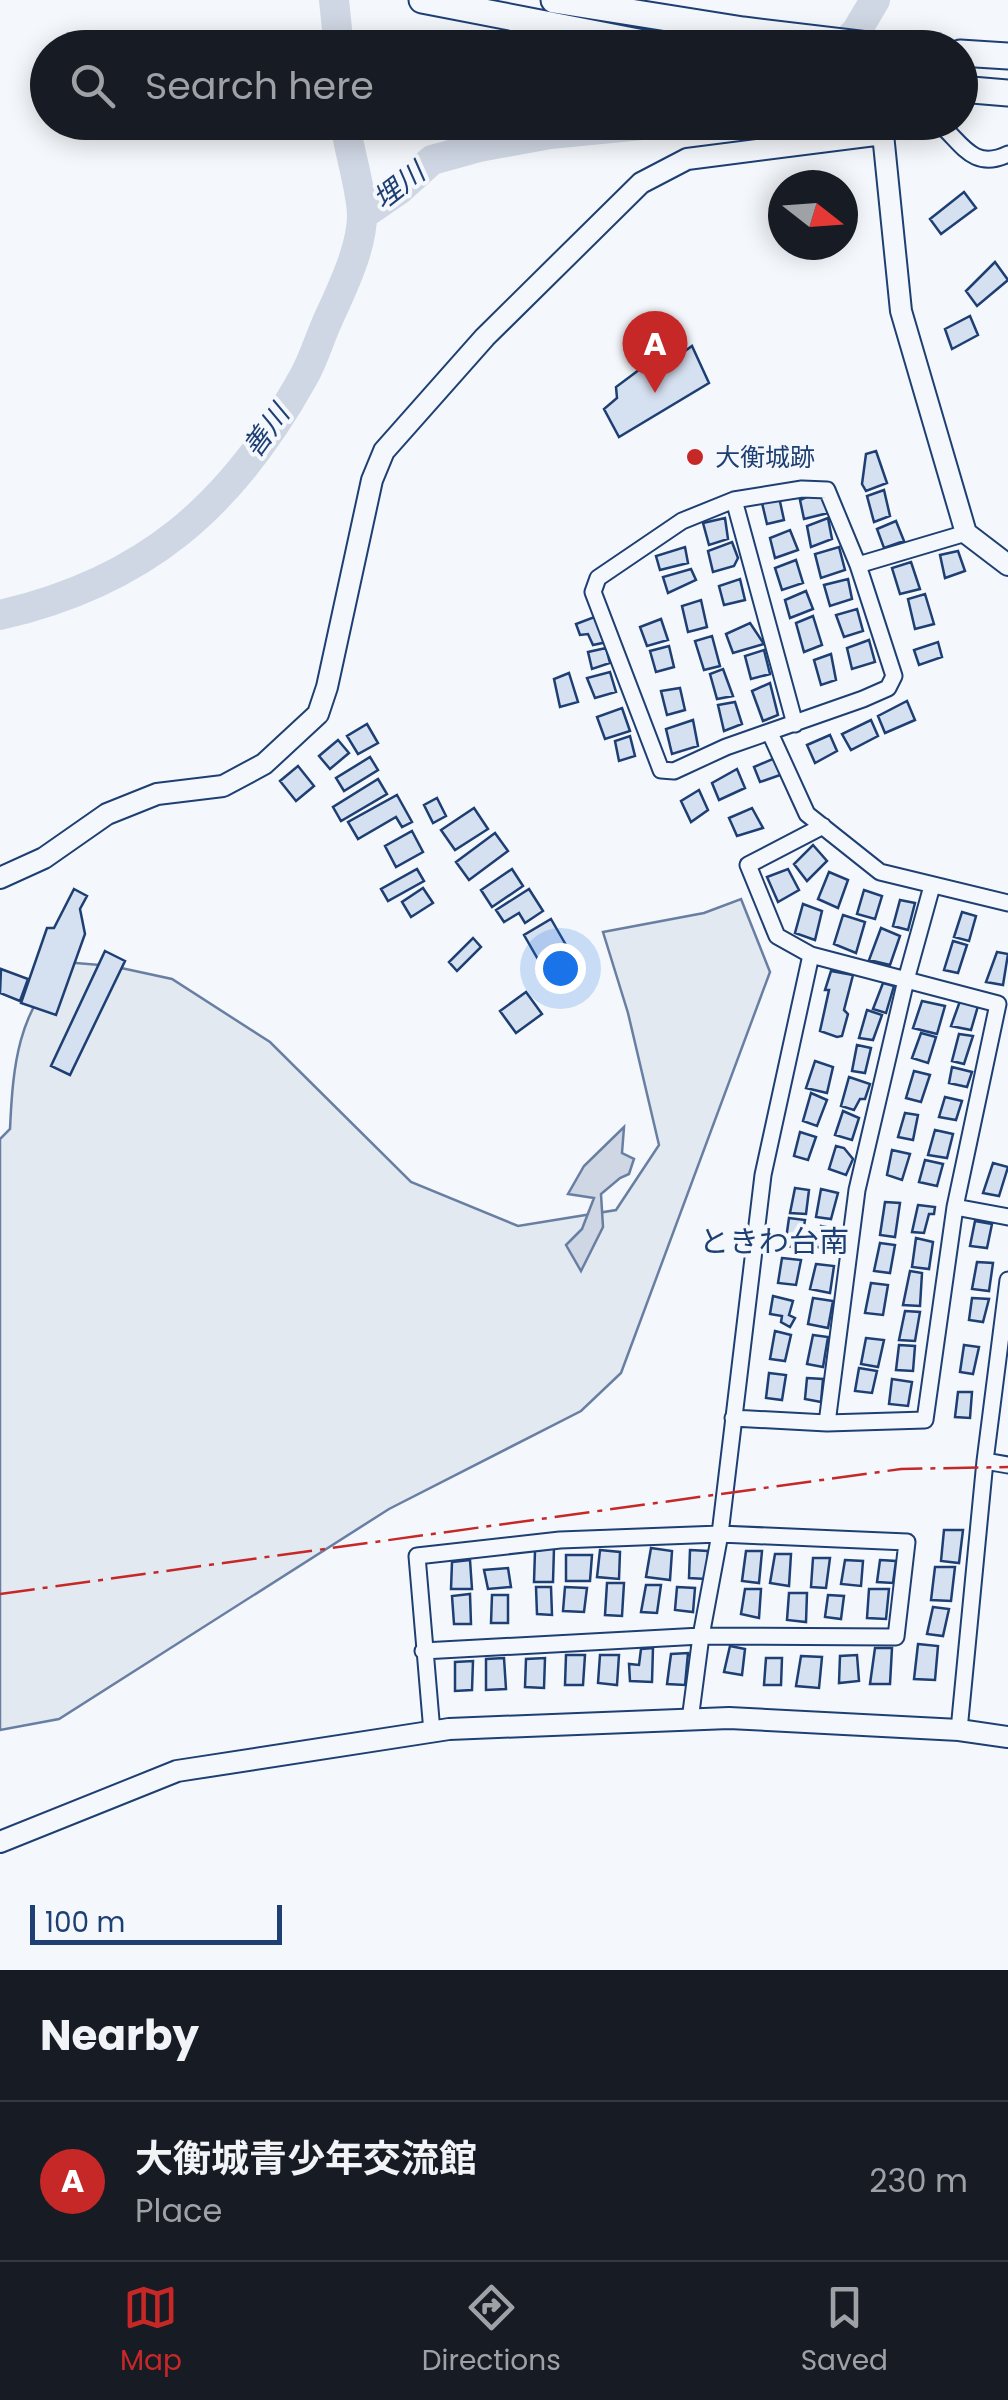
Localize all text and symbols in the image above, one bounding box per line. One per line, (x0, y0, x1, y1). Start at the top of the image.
search box (30, 30, 978, 140)
icon: search (65, 58, 120, 113)
text: Search here (145, 59, 374, 112)
water label: 埋川 (365, 152, 435, 219)
north arrow (768, 170, 858, 260)
pin: A (622, 310, 688, 393)
water label: 善川 (234, 394, 300, 465)
place label: 大衡城跡 (715, 440, 815, 475)
marker: 大衡城跡 (684, 446, 706, 468)
your location (535, 943, 586, 994)
district label: ときわ台南 (699, 1220, 849, 1263)
scale bar (30, 1900, 282, 1944)
text: 100 m (45, 1903, 125, 1942)
text: Nearby (40, 2006, 199, 2065)
text: 大衡城青少年交流館 (135, 2132, 477, 2185)
text: A (61, 2158, 84, 2203)
text: 230 m (869, 2158, 968, 2203)
text: Place (135, 2188, 222, 2233)
tab: Map (120, 2280, 182, 2382)
tab: Directions (422, 2280, 561, 2382)
tab: Saved (801, 2280, 888, 2382)

